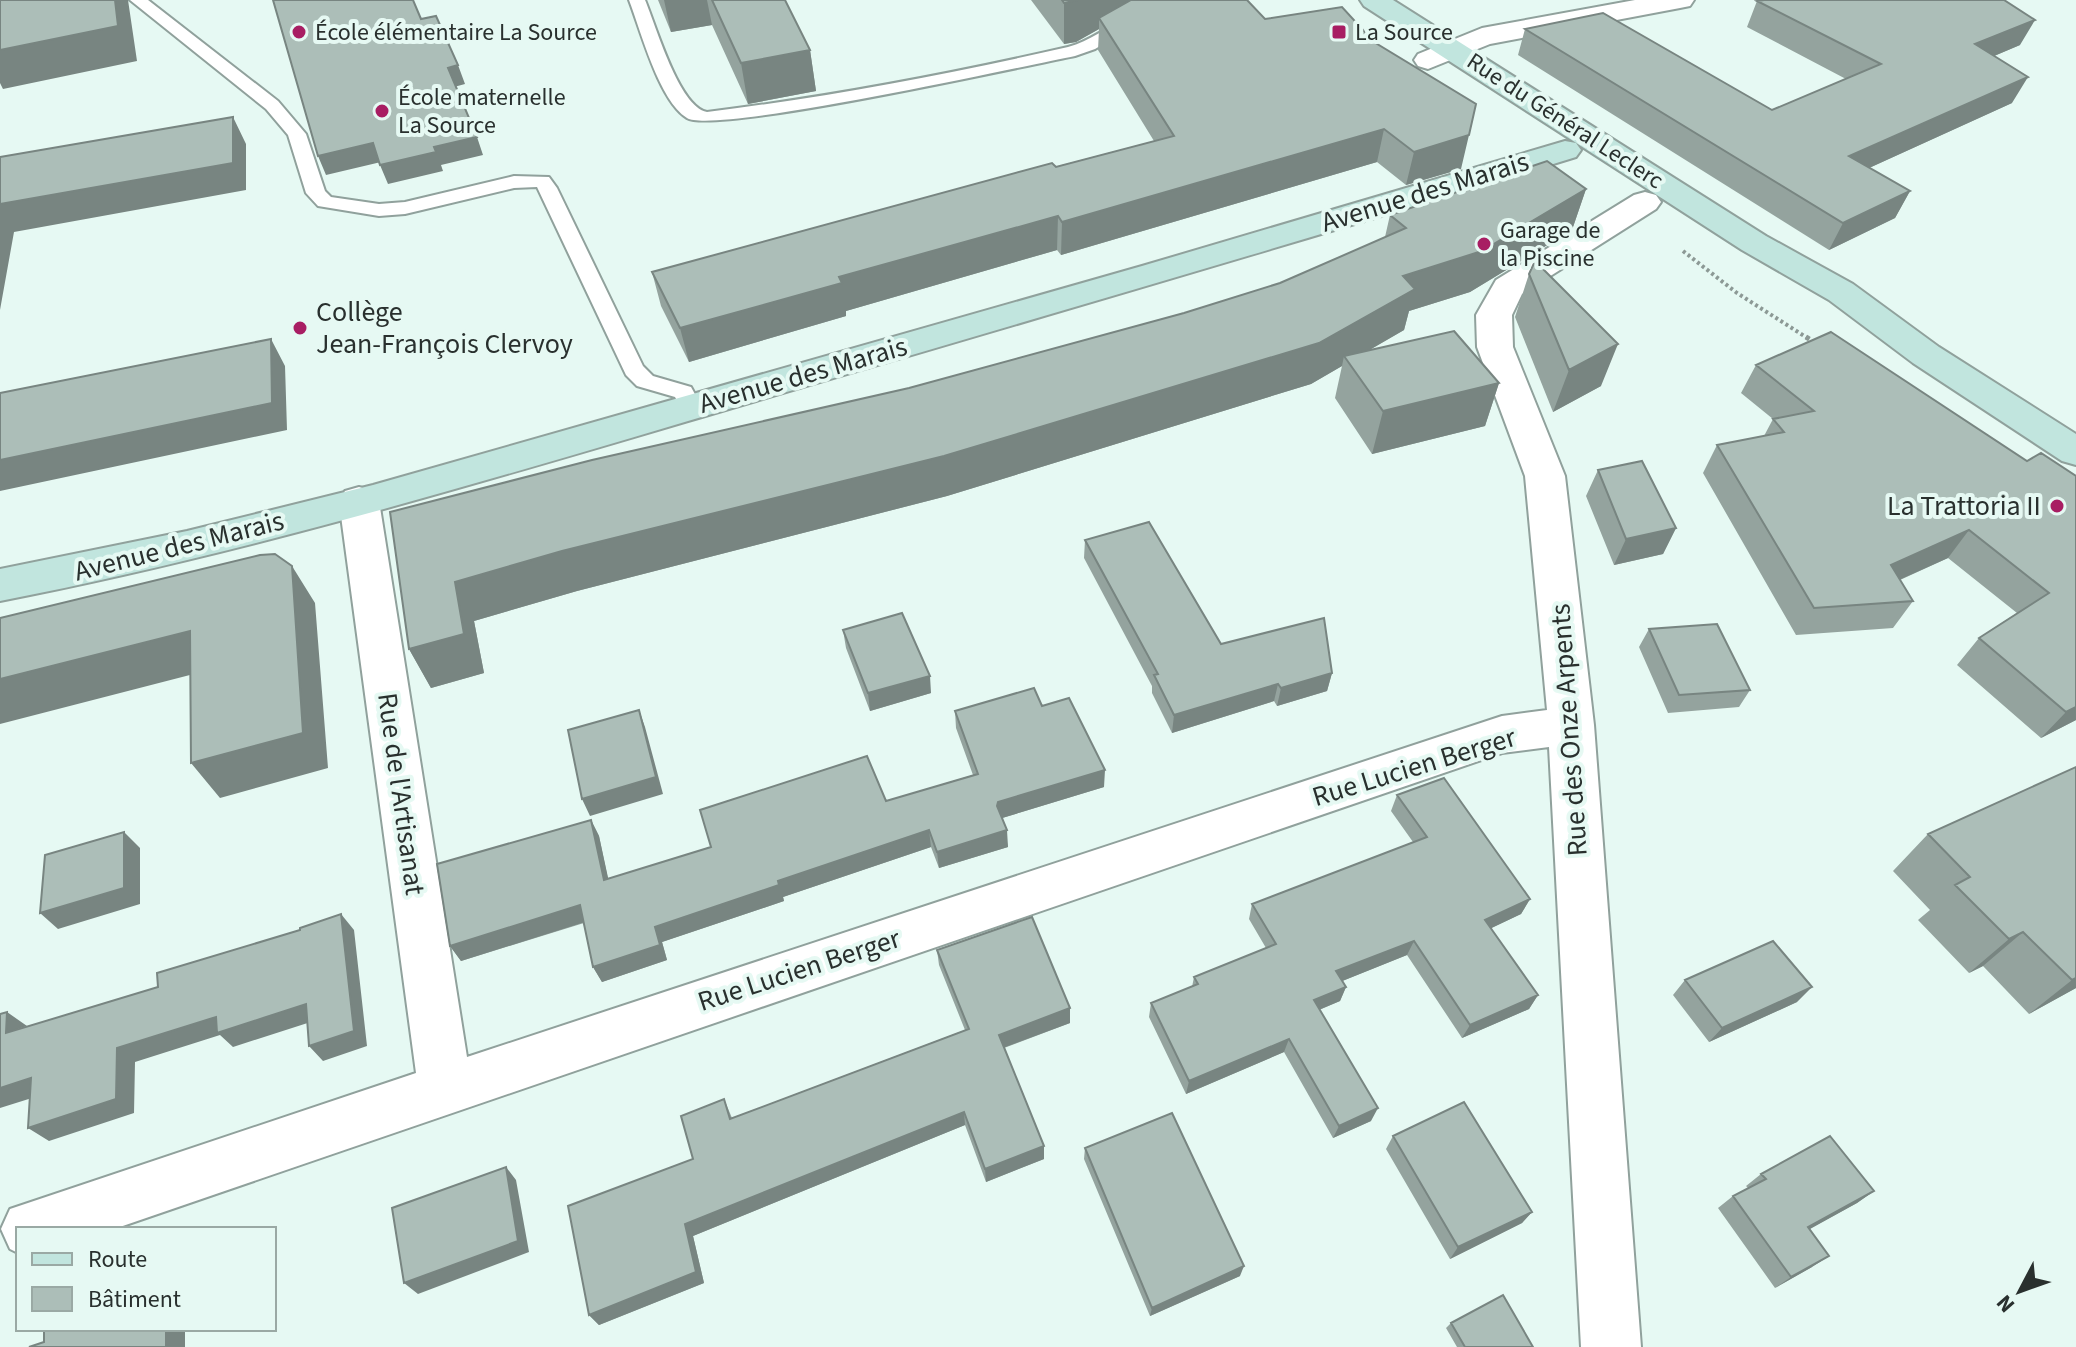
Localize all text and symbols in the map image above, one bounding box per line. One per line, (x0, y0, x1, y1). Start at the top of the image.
place label: École élémentaire La Source (315, 15, 597, 50)
place label: La Source (1355, 15, 1453, 50)
marker: École élémentaire La Source (290, 23, 308, 41)
marker: La Source (1330, 23, 1348, 41)
street label: Rue du Général Leclerc (1460, 44, 1670, 198)
place label: École maternelle La Source (398, 80, 566, 143)
marker: École maternelle La Source (373, 102, 391, 120)
street label: Avenue des Marais (1316, 141, 1534, 243)
place label: Garage de la Piscine (1500, 213, 1600, 276)
marker: Garage de la Piscine (1475, 235, 1493, 253)
place label: Collège Jean-François Clervoy (316, 292, 573, 364)
marker: Collège Jean-François Clervoy (291, 319, 309, 337)
street label: Avenue des Marais (694, 326, 912, 424)
place label: La Trattoria II (1887, 486, 2041, 526)
marker: La Trattoria II (2048, 497, 2066, 515)
street label: Avenue des Marais (70, 501, 288, 591)
street label: Rue des Onze Arpents (1540, 602, 1598, 858)
street label: Rue de l'Artisanat (367, 690, 435, 898)
street label: Rue Lucien Berger (1307, 717, 1521, 817)
street label: Rue Lucien Berger (693, 918, 906, 1022)
legend (16, 1227, 276, 1331)
text: Route (88, 1242, 147, 1277)
north arrow (1980, 1251, 2060, 1331)
text: Bâtiment (88, 1282, 181, 1317)
text: N (1989, 1287, 2023, 1319)

